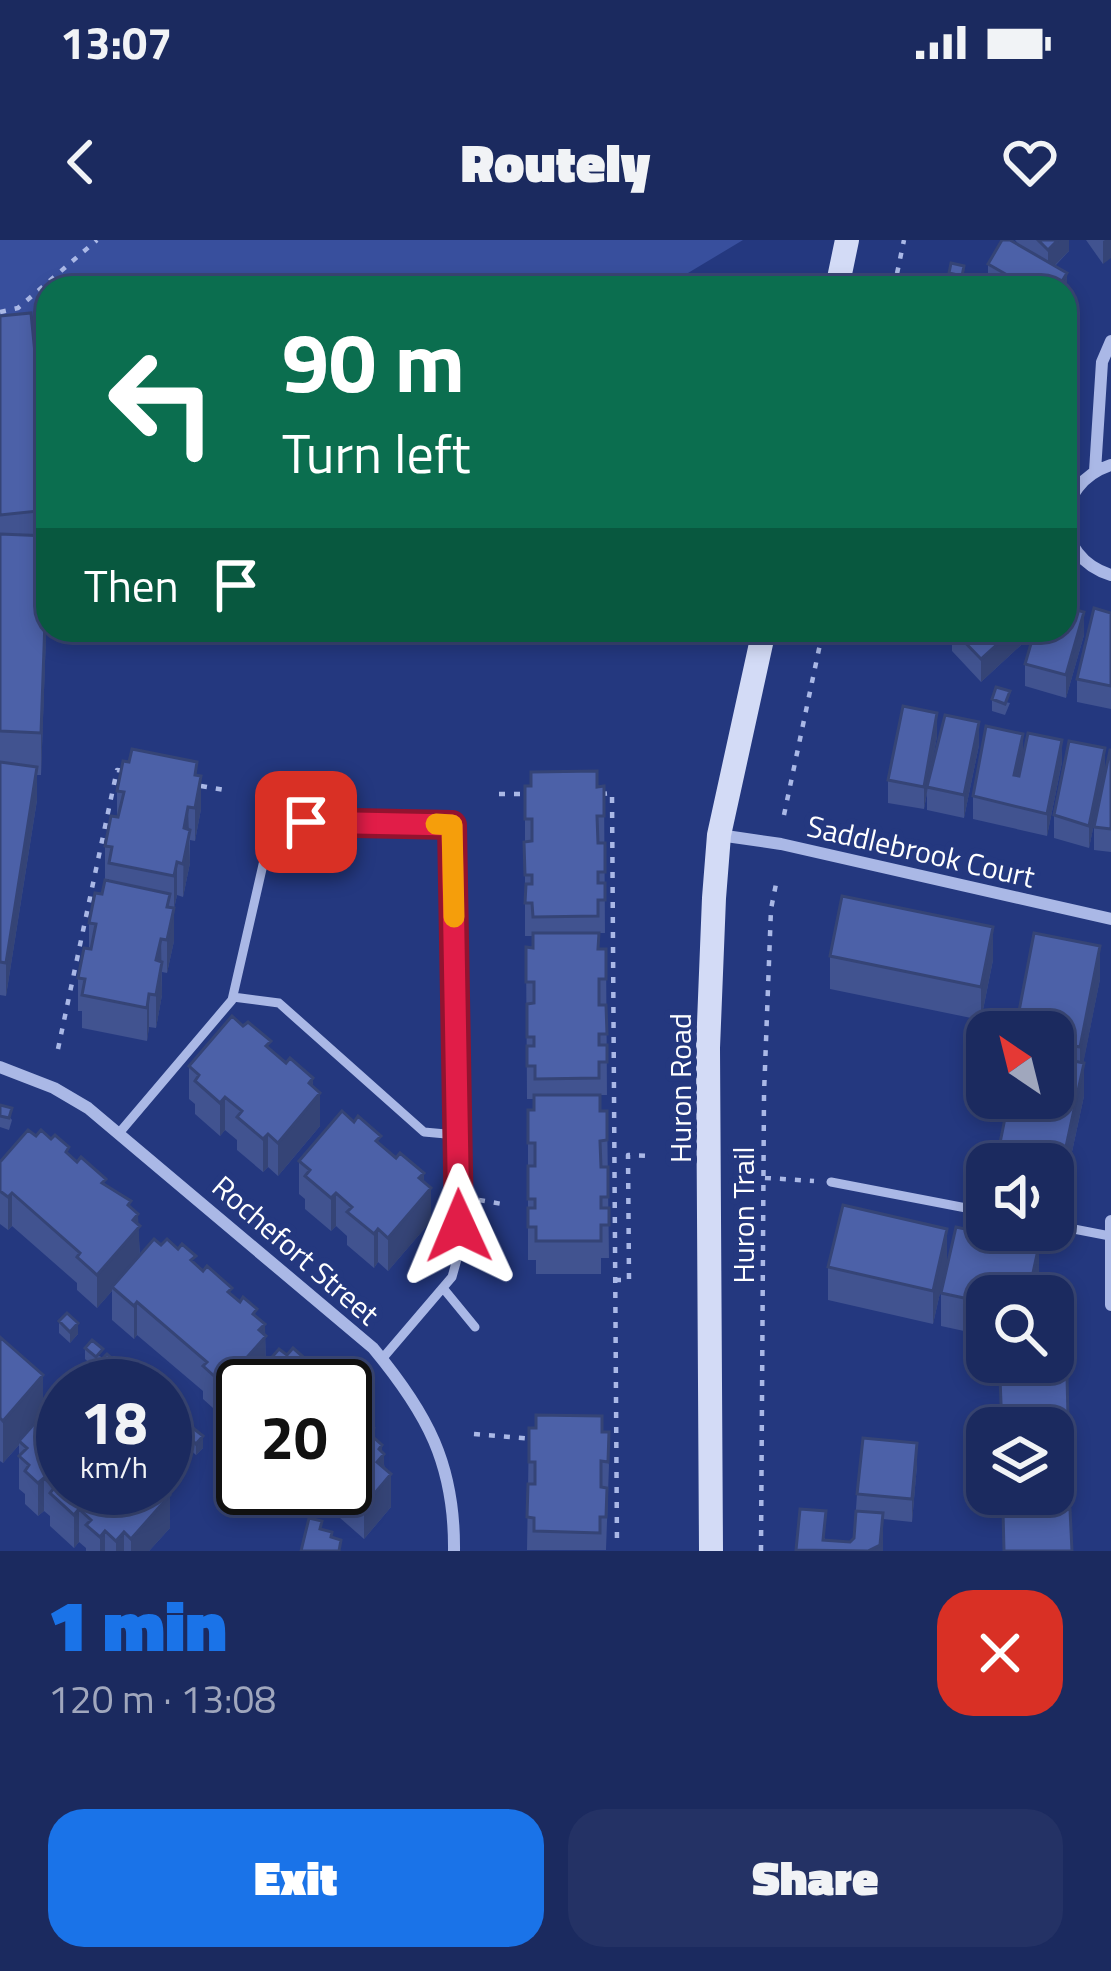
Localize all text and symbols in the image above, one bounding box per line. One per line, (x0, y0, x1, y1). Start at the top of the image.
text: 13:07 (60, 8, 172, 76)
text: Routely (461, 121, 650, 203)
icon: back (48, 129, 114, 195)
icon: heart (997, 129, 1063, 195)
text: 90 m (282, 297, 465, 425)
icon: left (84, 324, 240, 480)
text: Turn left (282, 412, 471, 494)
text: Then (84, 551, 179, 619)
icon: arrive (203, 552, 269, 618)
pin (255, 771, 357, 873)
icon: arrive (273, 789, 339, 855)
street label: Saddlebrook Court (803, 802, 1040, 900)
north arrow (966, 1011, 1074, 1119)
map controls (966, 1011, 1074, 1515)
street label: Huron Road (657, 1013, 703, 1163)
button: sound (966, 1143, 1074, 1251)
street label: Huron Trail (720, 1147, 766, 1283)
position arrow (396, 1163, 522, 1289)
street label: Rochefort Street (202, 1164, 390, 1336)
button: search (966, 1275, 1074, 1383)
speed limit sign: 20 (216, 1359, 372, 1515)
text: 18 (80, 1376, 148, 1467)
button: layers (966, 1407, 1074, 1515)
text: km/h (80, 1444, 148, 1490)
text: 1 min (48, 1569, 227, 1679)
button: close (937, 1590, 1063, 1716)
text: 120 m · 13:08 (48, 1669, 276, 1728)
button: Exit (48, 1809, 544, 1947)
button: Share (568, 1809, 1063, 1947)

